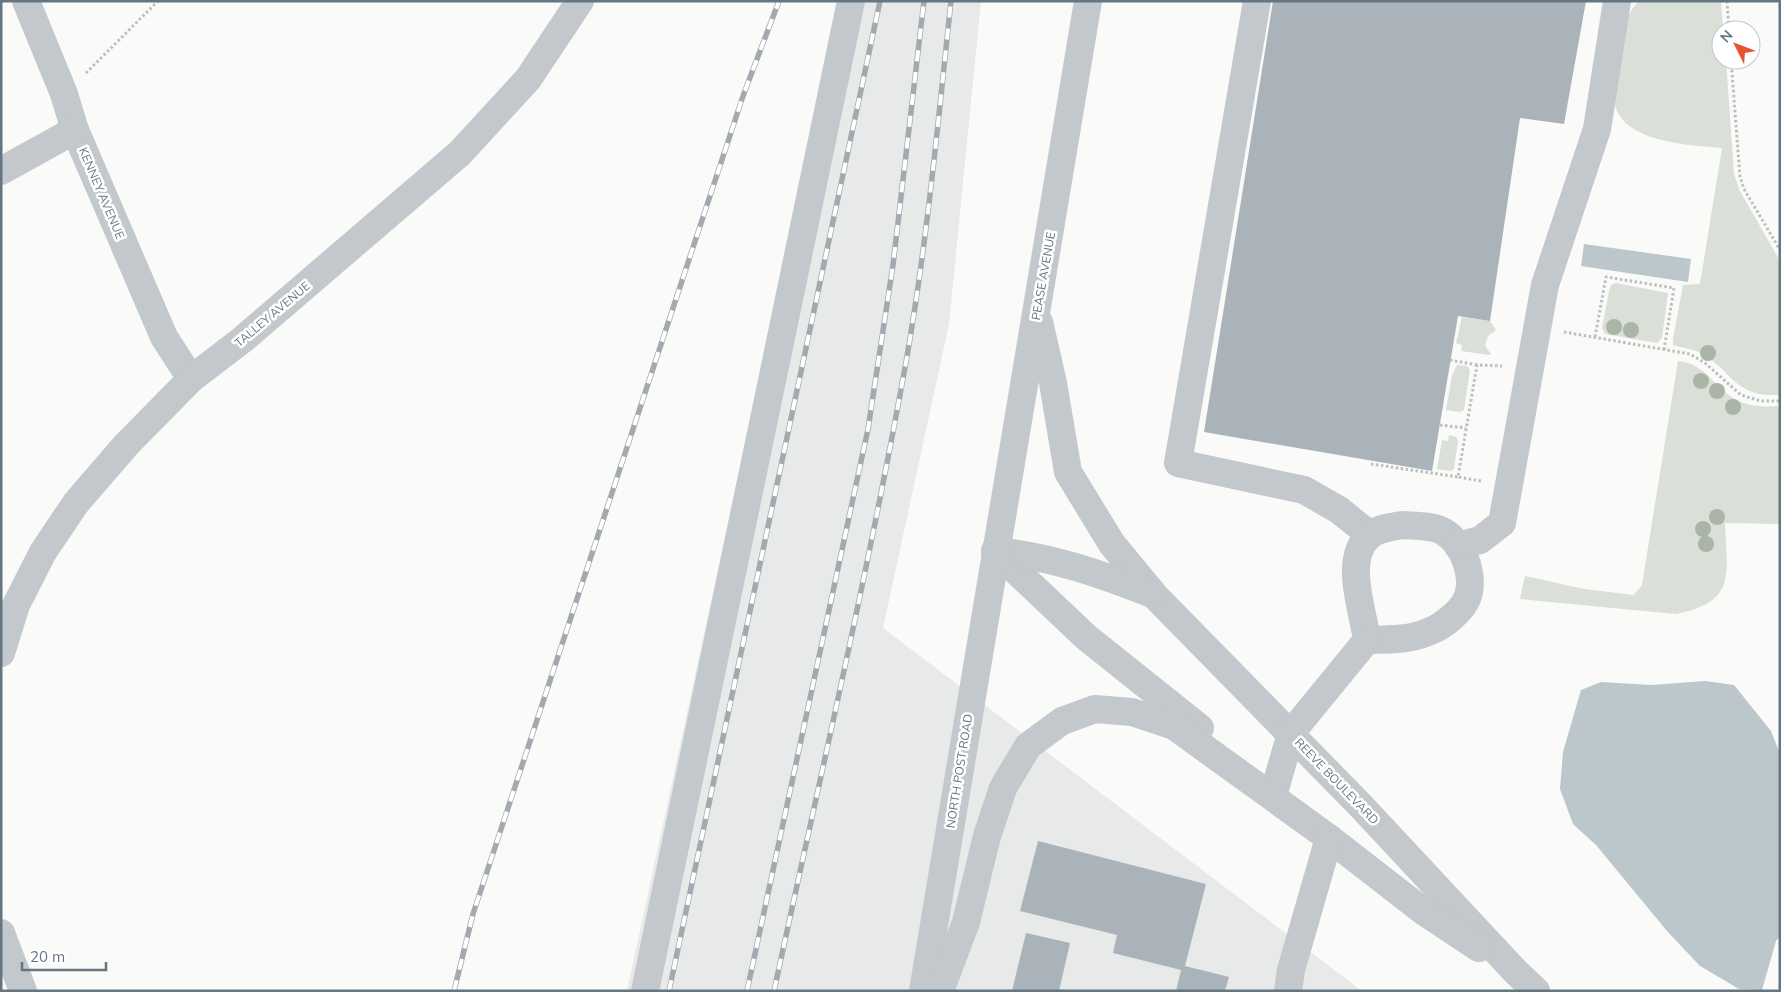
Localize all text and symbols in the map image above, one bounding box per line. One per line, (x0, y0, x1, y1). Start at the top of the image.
north arrow (1711, 20, 1761, 70)
text: N (1716, 26, 1737, 46)
street label: KENNEY AVENUE (76, 145, 128, 241)
street label: PEASE AVENUE (1028, 231, 1058, 321)
street label: TALLEY AVENUE (231, 278, 313, 350)
street label: NORTH POST ROAD (943, 713, 975, 829)
street label: REEVE BOULEVARD (1292, 735, 1382, 827)
scale bar (22, 940, 106, 972)
text: 20 m (30, 947, 65, 966)

